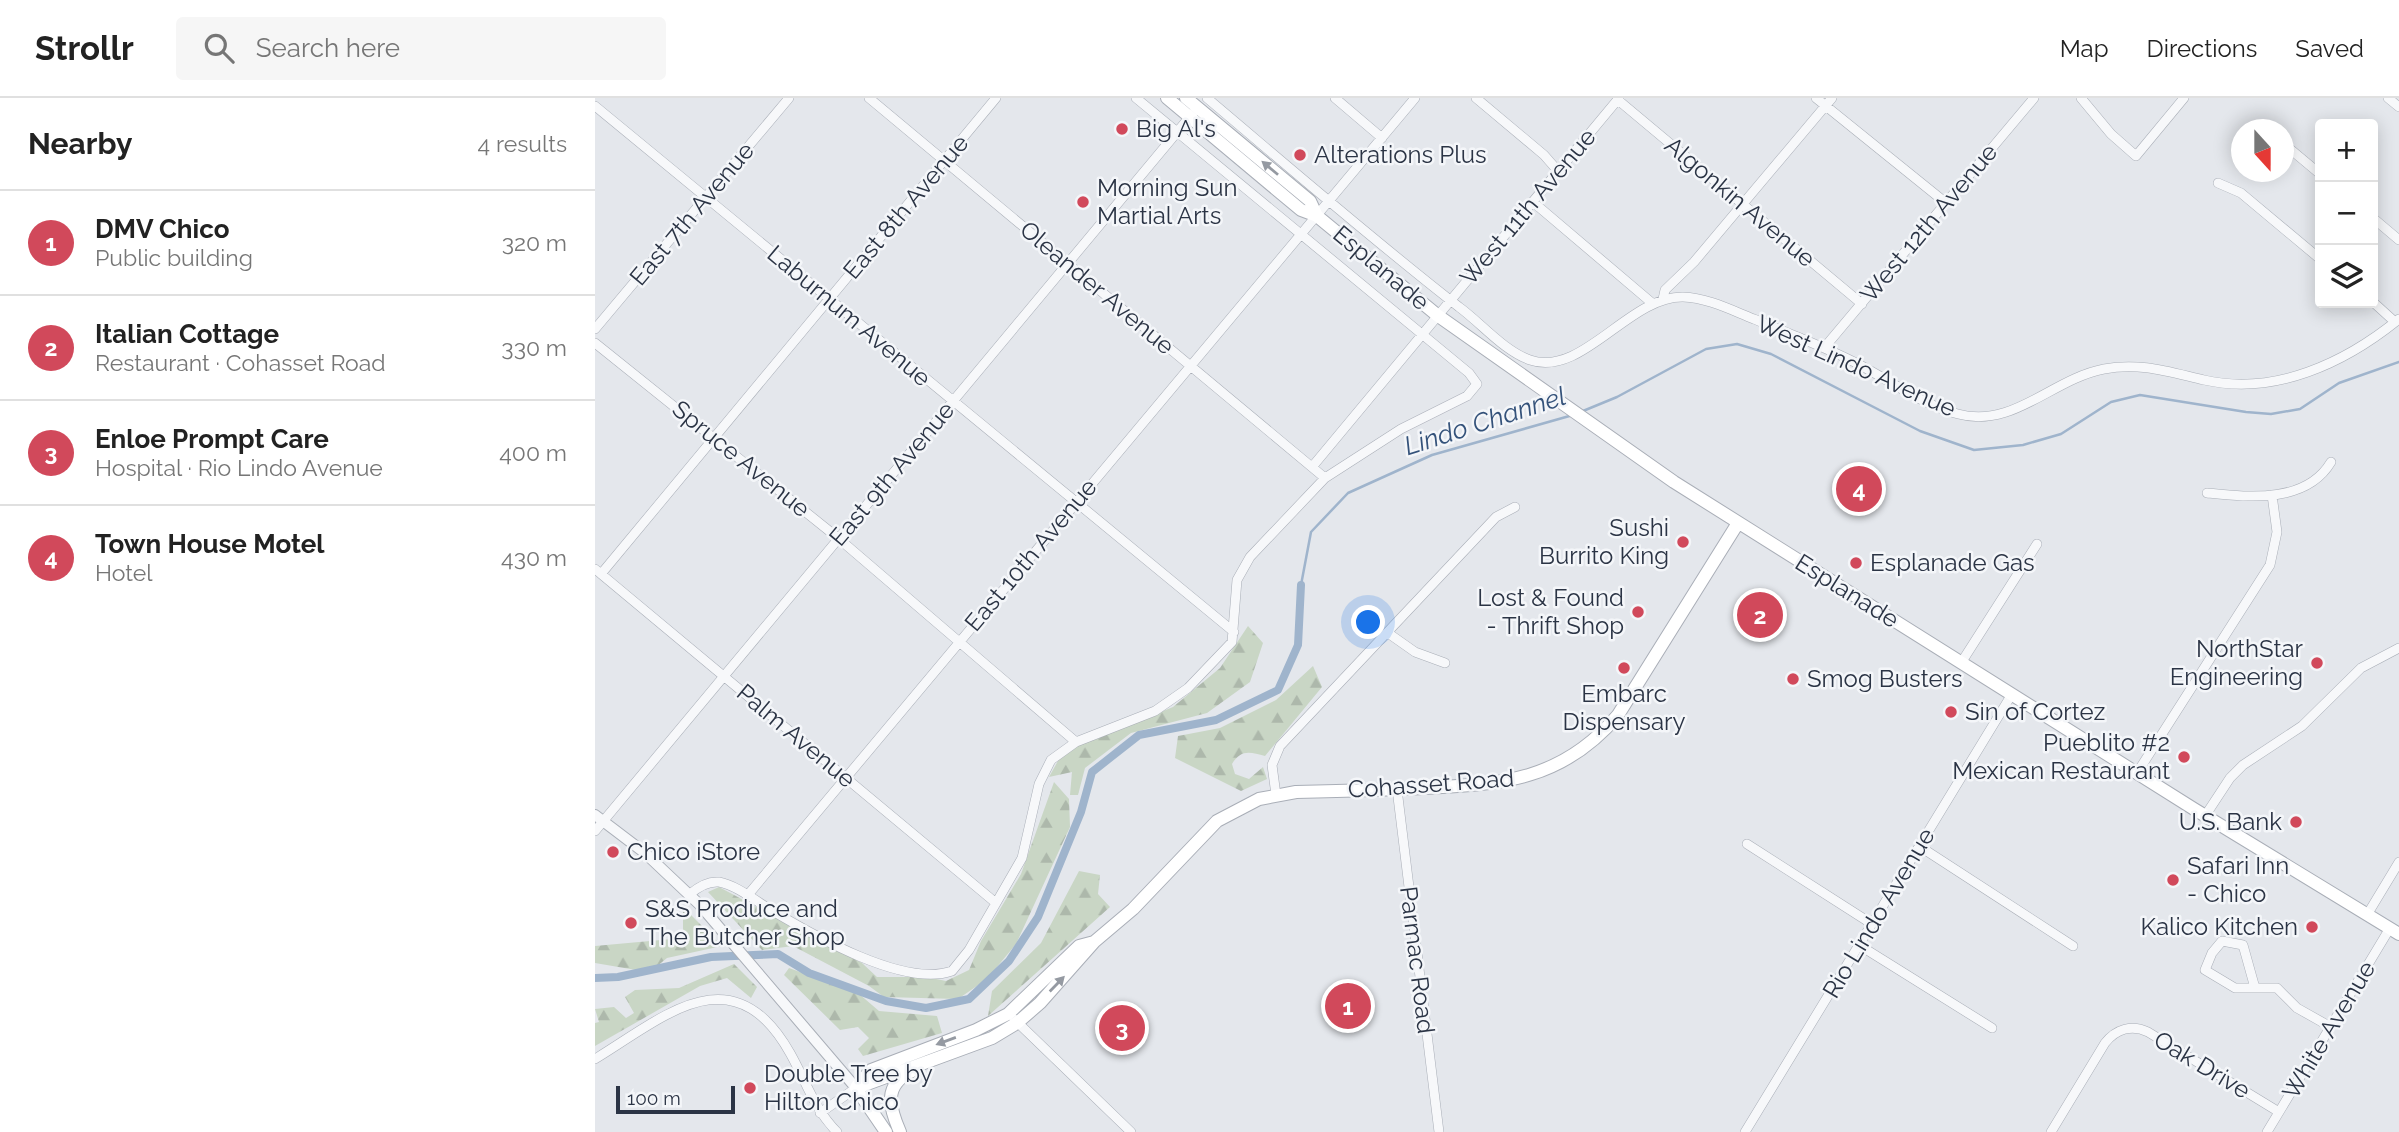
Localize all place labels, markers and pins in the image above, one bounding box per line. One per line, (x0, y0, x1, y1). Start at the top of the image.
place label: Big Al's (1136, 114, 1216, 143)
marker: Big Al's (1114, 121, 1130, 137)
place label: Alterations Plus (1314, 140, 1487, 169)
marker: Alterations Plus (1292, 147, 1308, 163)
place label: Morning Sun Martial Arts (1097, 173, 1238, 230)
marker: Morning Sun Martial Arts (1075, 194, 1091, 210)
pin: 4 (1836, 463, 1882, 515)
place label: Sushi Burrito King (1539, 513, 1669, 570)
marker: Sushi Burrito King (1675, 534, 1691, 550)
place label: Esplanade Gas (1870, 548, 2035, 577)
marker: Esplanade Gas (1848, 555, 1864, 571)
place label: Lost & Found - Thrift Shop (1477, 583, 1624, 640)
pin: 2 (1737, 589, 1783, 641)
marker: Lost & Found - Thrift Shop (1630, 604, 1646, 620)
place label: NorthStar Engineering (2170, 634, 2304, 691)
marker: NorthStar Engineering (2309, 655, 2325, 671)
marker: Embarc Dispensary (1616, 660, 1632, 676)
place label: Smog Busters (1807, 664, 1963, 693)
marker: Smog Busters (1785, 671, 1801, 687)
place label: Embarc Dispensary (1563, 679, 1685, 736)
place label: Sin of Cortez (1965, 697, 2105, 726)
marker: Sin of Cortez (1943, 704, 1959, 720)
place label: Pueblito #2 Mexican Restaurant (1952, 728, 2170, 785)
marker: Pueblito #2 Mexican Restaurant (2176, 749, 2192, 765)
place label: U.S. Bank (2179, 807, 2282, 836)
marker: U.S. Bank (2288, 814, 2304, 830)
place label: Chico iStore (627, 837, 760, 866)
marker: Chico iStore (605, 844, 621, 860)
place label: Safari Inn - Chico (2187, 851, 2289, 908)
marker: Safari Inn - Chico (2165, 872, 2181, 888)
place label: S&S Produce and The Butcher Shop (645, 894, 845, 951)
place label: Kalico Kitchen (2141, 912, 2298, 941)
marker: S&S Produce and The Butcher Shop (623, 915, 639, 931)
marker: Kalico Kitchen (2304, 919, 2320, 935)
pin: 1 (1325, 980, 1371, 1032)
pin: 3 (1099, 1002, 1145, 1054)
place label: Double Tree by Hilton Chico (764, 1059, 933, 1116)
marker: Double Tree by Hilton Chico (742, 1080, 758, 1096)

